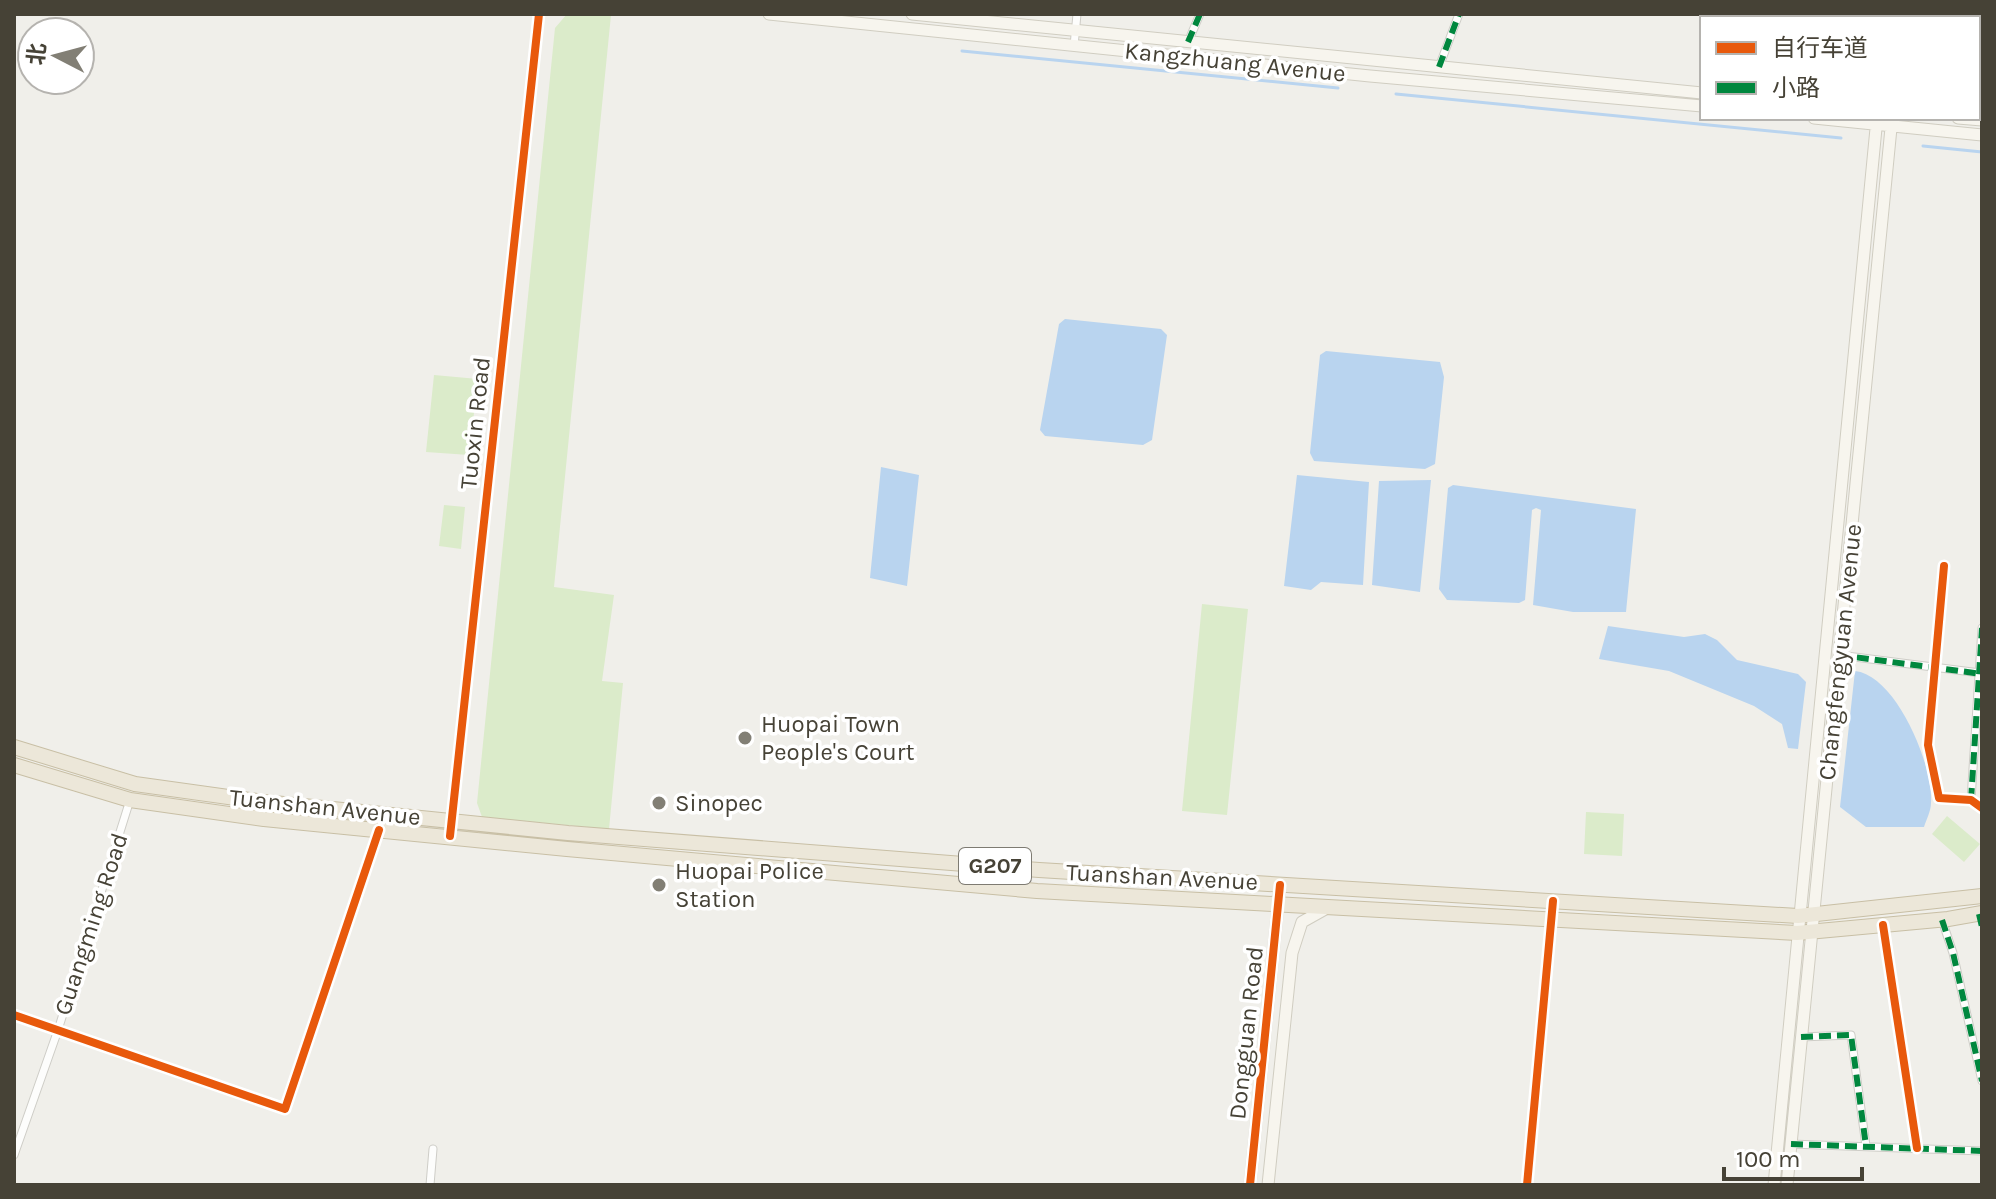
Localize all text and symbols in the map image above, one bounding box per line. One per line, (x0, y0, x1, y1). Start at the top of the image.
north arrow (16, 16, 96, 96)
legend (1700, 16, 1980, 120)
text: 自行车道 (1772, 34, 1868, 62)
street label: Kangzhuang Avenue (1123, 36, 1347, 88)
text: 北 (23, 42, 51, 66)
text: 小路 (1772, 74, 1820, 102)
street label: Tuoxin Road (454, 355, 496, 491)
street label: Changfengyuan Avenue (1813, 522, 1867, 782)
place label: Huopai Town People's Court (761, 710, 914, 766)
marker: Huopai Town People's Court (736, 729, 754, 747)
street label: Tuanshan Avenue (228, 783, 422, 831)
place label: Sinopec (675, 789, 763, 817)
marker: Sinopec (650, 794, 668, 812)
street label: Guangming Road (48, 829, 134, 1019)
road number: G207 (959, 848, 1031, 884)
place label: Huopai Police Station (675, 857, 824, 913)
street label: Tuanshan Avenue (1065, 858, 1259, 896)
marker: Huopai Police Station (650, 876, 668, 894)
street label: Dongguan Road (1223, 945, 1269, 1121)
scale bar (1724, 1131, 1862, 1181)
text: 100 m (1736, 1145, 1801, 1173)

